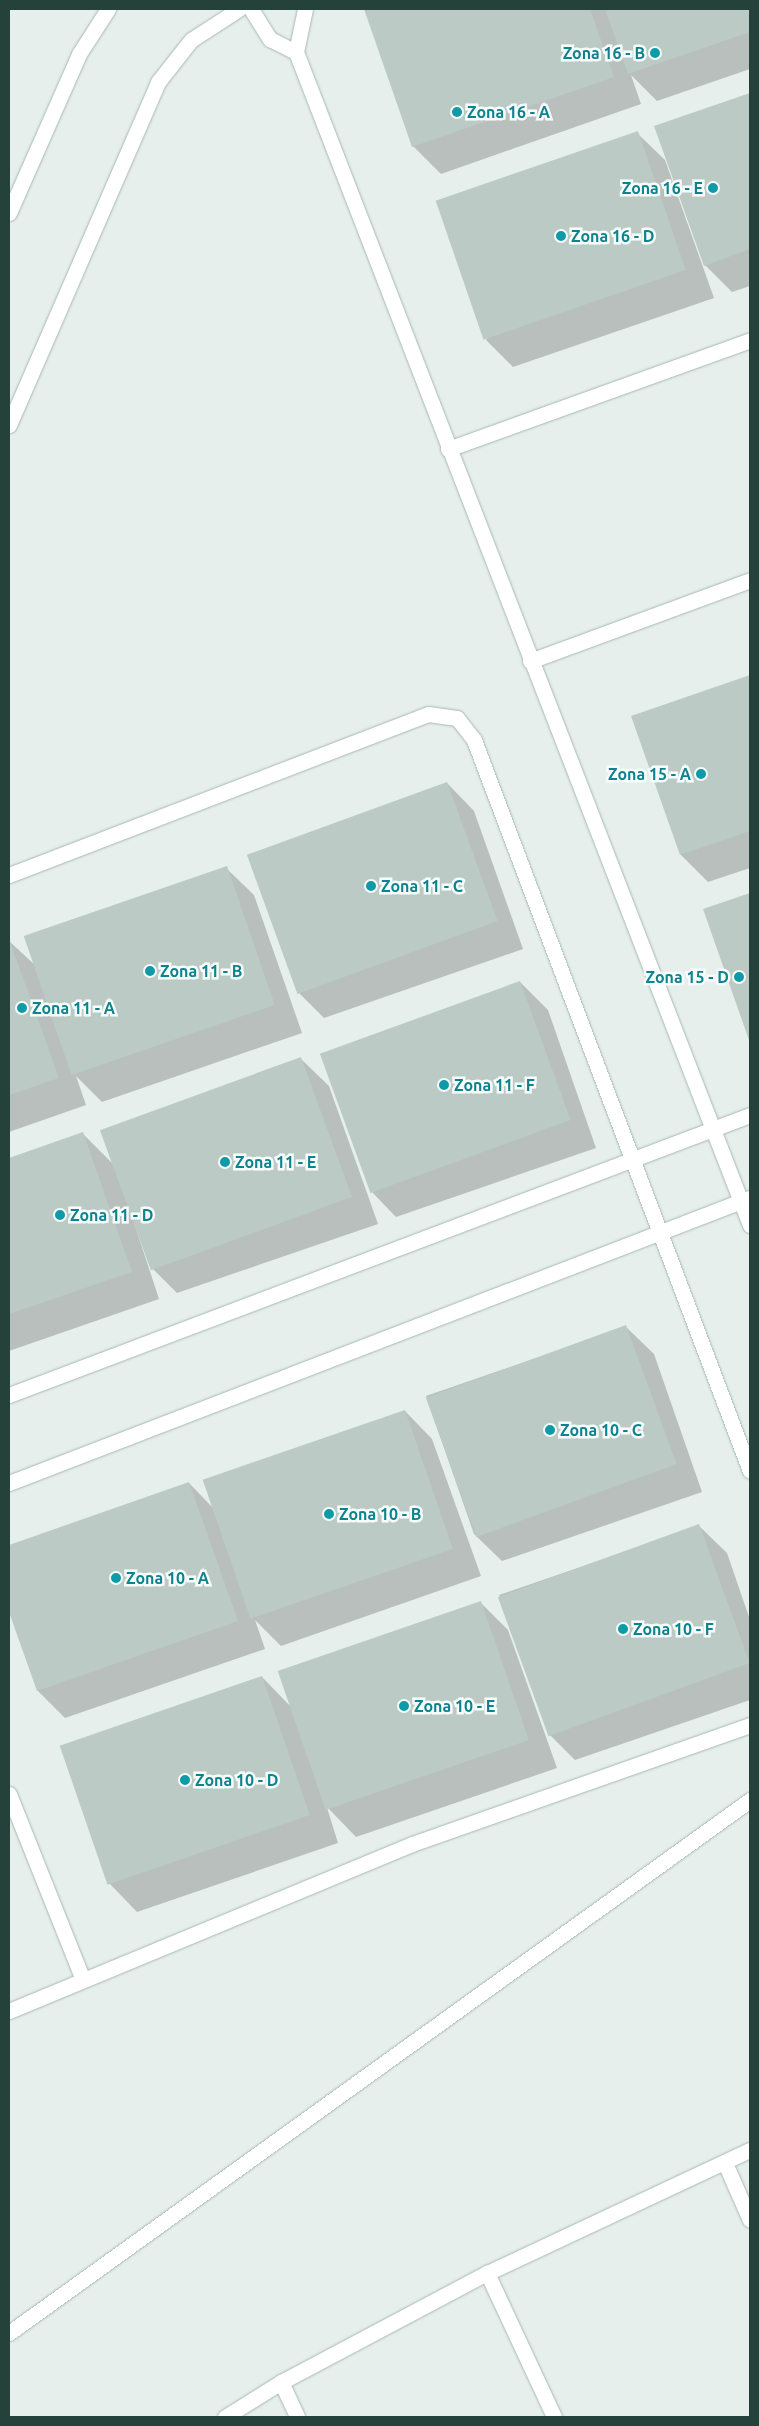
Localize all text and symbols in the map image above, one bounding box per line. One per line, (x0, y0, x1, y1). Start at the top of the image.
place label: Zona 16 - B (563, 43, 645, 63)
marker: Zona 16 - B (649, 47, 661, 59)
place label: Zona 16 - A (467, 102, 550, 122)
marker: Zona 16 - A (451, 106, 463, 118)
place label: Zona 16 - E (622, 178, 703, 198)
marker: Zona 16 - E (707, 182, 719, 194)
place label: Zona 16 - D (571, 226, 654, 246)
marker: Zona 16 - D (555, 230, 567, 242)
place label: Zona 15 - A (608, 764, 691, 784)
marker: Zona 15 - A (695, 768, 707, 780)
place label: Zona 11 - C (381, 876, 463, 896)
marker: Zona 11 - C (365, 880, 377, 892)
place label: Zona 11 - B (160, 961, 242, 981)
marker: Zona 11 - B (144, 965, 156, 977)
place label: Zona 15 - D (646, 967, 729, 987)
marker: Zona 15 - D (733, 971, 745, 983)
place label: Zona 11 - A (32, 998, 115, 1018)
marker: Zona 11 - A (16, 1002, 28, 1014)
place label: Zona 11 - F (454, 1075, 535, 1095)
marker: Zona 11 - F (438, 1079, 450, 1091)
place label: Zona 11 - E (235, 1152, 316, 1172)
marker: Zona 11 - E (219, 1156, 231, 1168)
place label: Zona 11 - D (70, 1205, 153, 1225)
marker: Zona 11 - D (54, 1209, 66, 1221)
place label: Zona 10 - C (560, 1420, 642, 1440)
marker: Zona 10 - C (544, 1424, 556, 1436)
place label: Zona 10 - B (339, 1504, 421, 1524)
marker: Zona 10 - B (323, 1508, 335, 1520)
place label: Zona 10 - A (126, 1568, 209, 1588)
marker: Zona 10 - A (110, 1572, 122, 1584)
place label: Zona 10 - F (633, 1619, 714, 1639)
marker: Zona 10 - F (617, 1623, 629, 1635)
place label: Zona 10 - E (414, 1696, 495, 1716)
marker: Zona 10 - E (398, 1700, 410, 1712)
place label: Zona 10 - D (195, 1770, 278, 1790)
marker: Zona 10 - D (179, 1774, 191, 1786)

